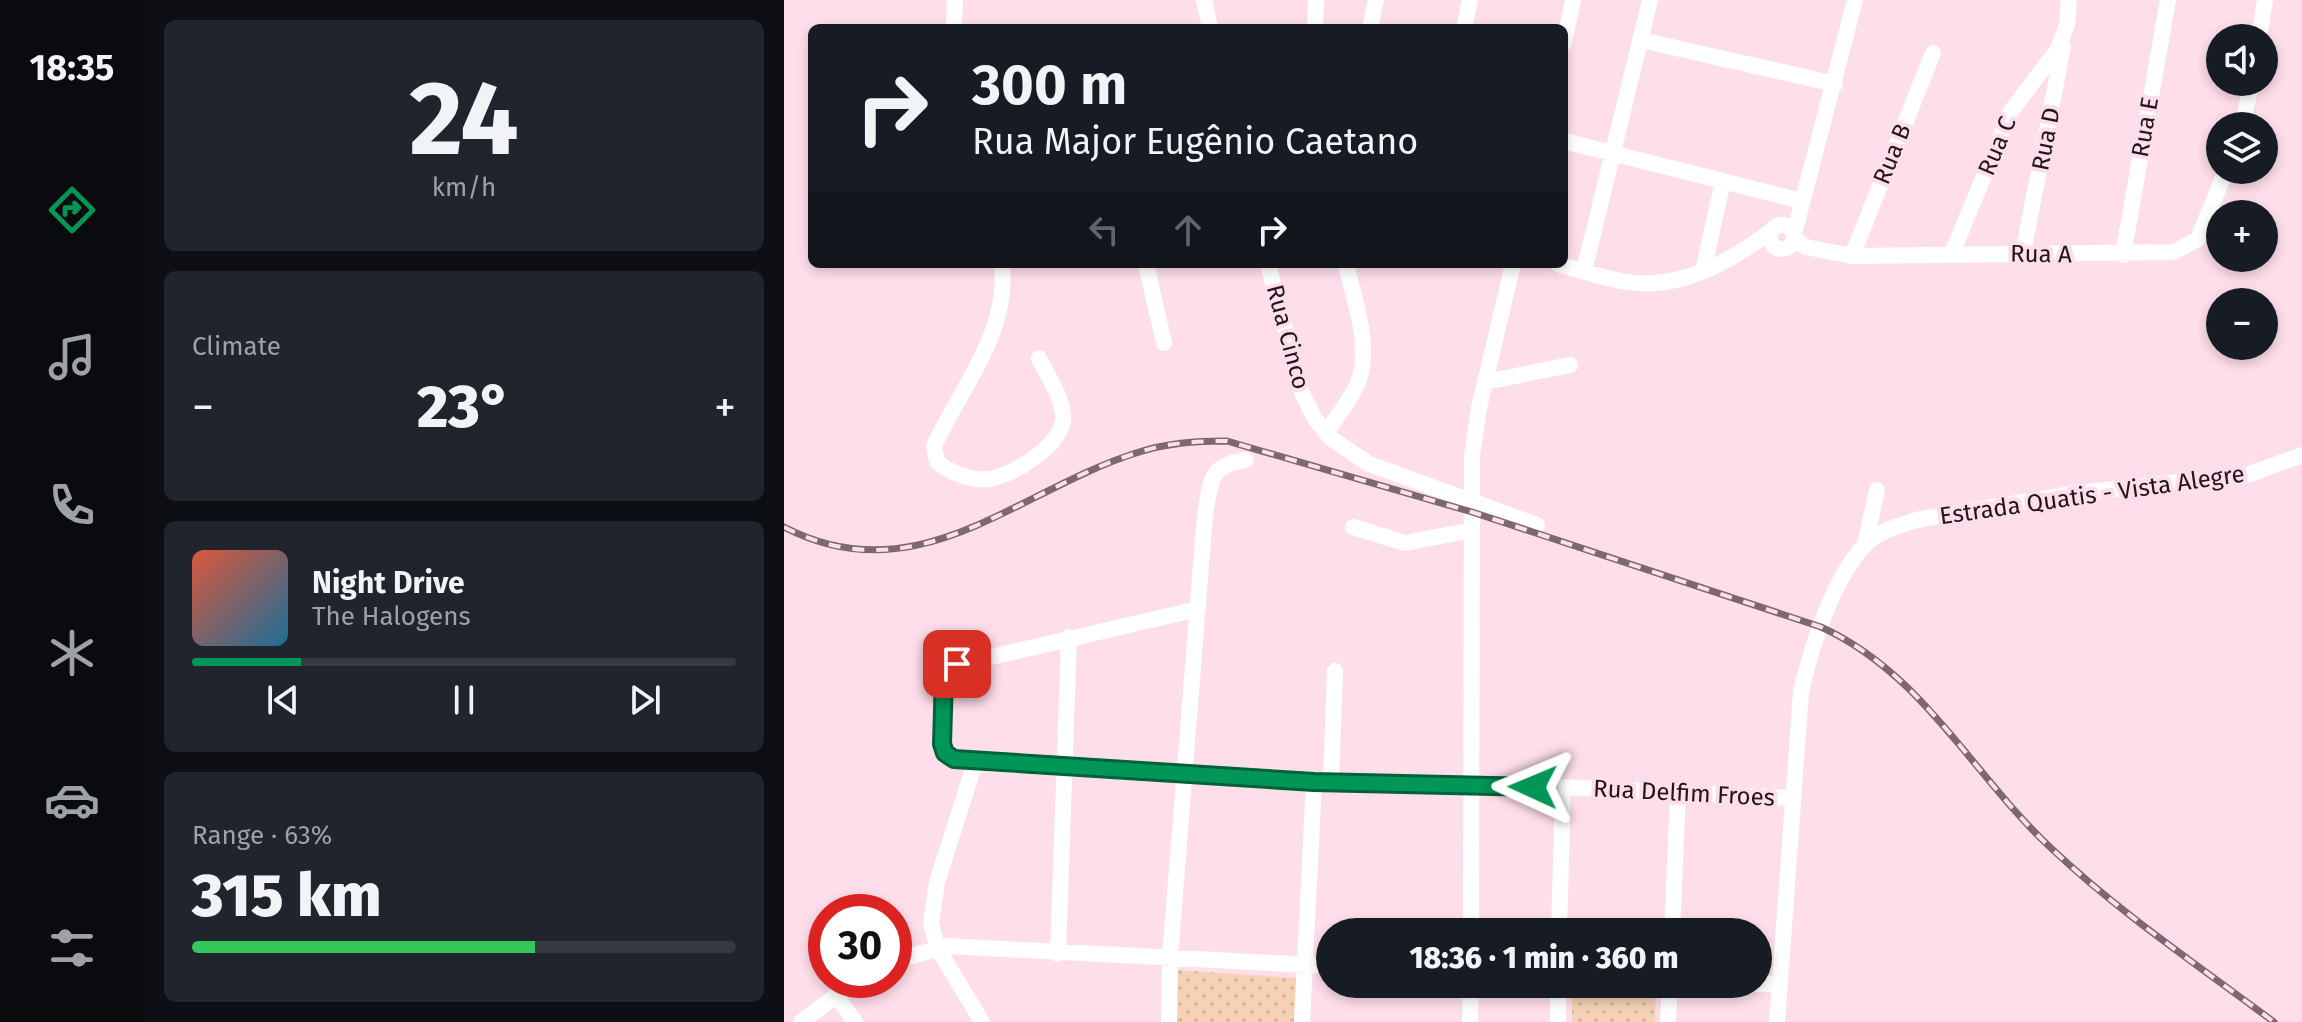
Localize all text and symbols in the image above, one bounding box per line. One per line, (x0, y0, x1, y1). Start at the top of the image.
map controls (2206, 24, 2278, 360)
button: sound (2206, 24, 2278, 96)
text: 18:35 (30, 46, 114, 90)
text: 300 m (972, 52, 1127, 119)
icon: right (840, 56, 944, 160)
text: 24 (409, 57, 519, 182)
street label: Rua E (2126, 95, 2164, 159)
street label: Rua D (2026, 105, 2066, 173)
street label: Rua C (1972, 112, 2022, 180)
button: layers (2206, 112, 2278, 184)
text: Rua Major Eugênio Caetano (972, 120, 1418, 164)
street label: Rua B (1867, 120, 1917, 188)
text: km/h (432, 172, 496, 203)
icon: directions (44, 182, 100, 238)
button: + (2206, 200, 2278, 272)
icon: left (1082, 208, 1126, 252)
icon: ahead (1166, 208, 1210, 252)
icon: right (1250, 208, 1294, 252)
street label: Rua A (2010, 239, 2072, 269)
street label: Rua Cinco (1261, 282, 1315, 392)
button: − (2206, 288, 2278, 360)
icon: music (44, 329, 100, 385)
text: Climate (192, 331, 281, 362)
text: 23° (417, 371, 511, 443)
text: − (192, 381, 214, 434)
text: + (714, 381, 736, 434)
street label: Estrada Quatis - Vista Alegre (1938, 460, 2246, 530)
icon: phone (44, 477, 100, 533)
text: Night Drive (312, 565, 465, 601)
text: The Halogens (312, 601, 471, 632)
icon: climate (44, 625, 100, 681)
pin (923, 630, 991, 698)
icon: arrive (935, 642, 979, 686)
icon: previous (261, 678, 305, 722)
icon: pause (442, 678, 486, 722)
icon: next (623, 678, 667, 722)
position arrow (1491, 745, 1575, 829)
icon: car (44, 772, 100, 828)
street label: Rua Delfim Froes (1592, 774, 1776, 812)
text: Range · 63% (192, 820, 332, 851)
text: 315 km (192, 860, 381, 932)
speed limit sign: 30 (808, 894, 912, 998)
icon: filters (44, 920, 100, 976)
text: 18:36 · 1 min · 360 m (1409, 940, 1679, 976)

